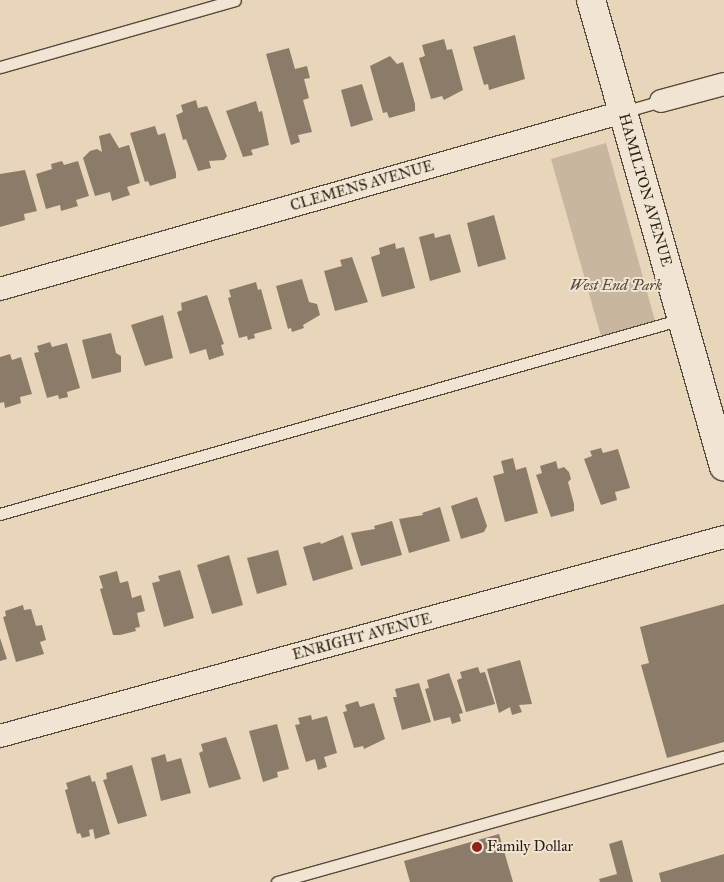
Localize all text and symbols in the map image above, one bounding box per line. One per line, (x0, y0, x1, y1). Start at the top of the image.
street label: HAMILTON AVENUE (614, 111, 676, 269)
street label: CLEMENS AVENUE (288, 157, 436, 215)
park label: West End Park (570, 277, 662, 295)
street label: ENRIGHT AVENUE (291, 610, 433, 664)
place label: Family Dollar (487, 838, 573, 856)
marker: Family Dollar (471, 841, 483, 853)

